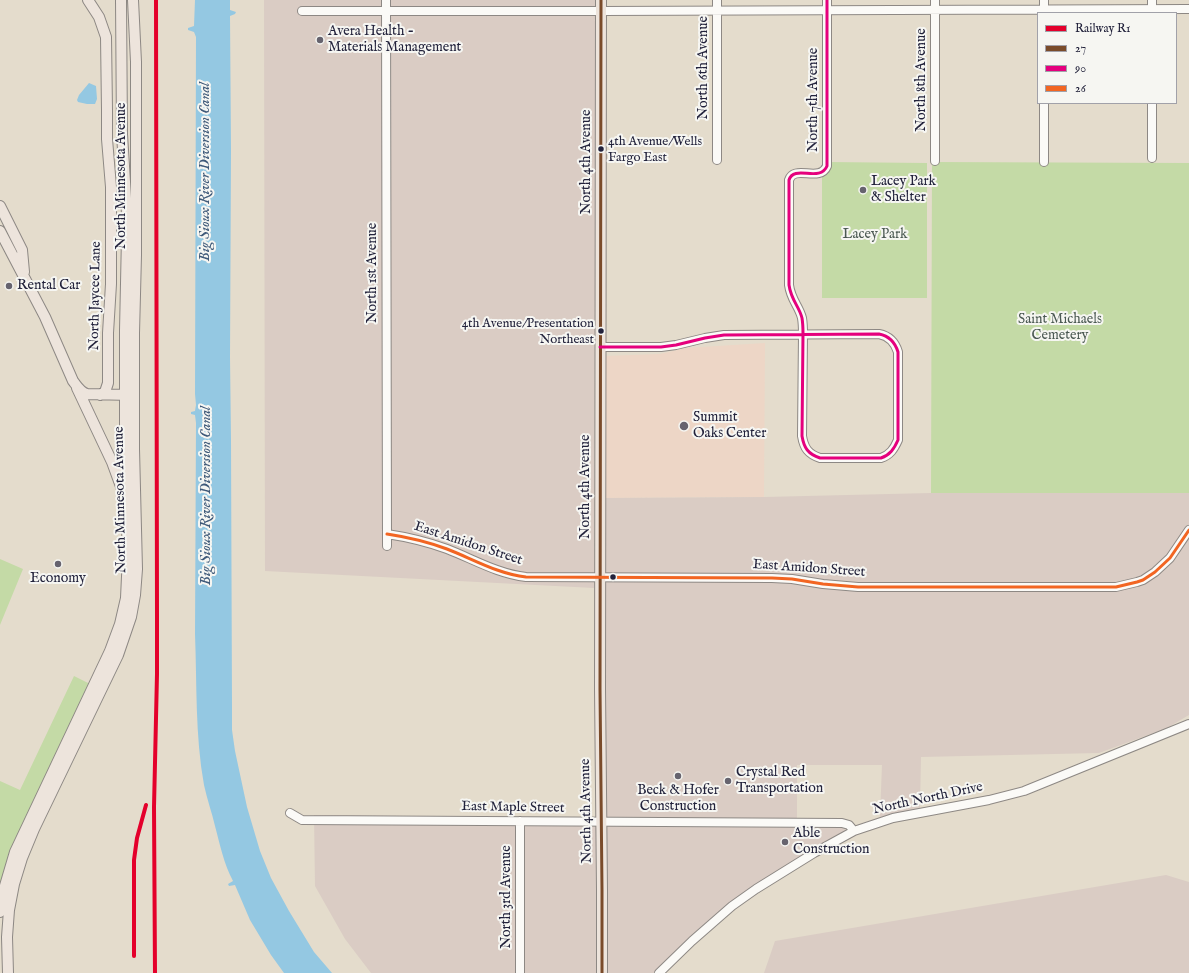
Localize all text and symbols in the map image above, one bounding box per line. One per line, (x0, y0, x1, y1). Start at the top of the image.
legend (1037, 12, 1177, 104)
street label: North 6th Avenue (696, 16, 712, 120)
text: Railway R1 (1075, 21, 1131, 36)
place label: Avera Health - Materials Management (328, 24, 461, 56)
street label: North 8th Avenue (914, 28, 930, 132)
marker: Avera Health - Materials Management (315, 35, 325, 45)
text: 27 (1075, 41, 1086, 56)
street label: North 7th Avenue (806, 48, 822, 152)
text: 90 (1075, 61, 1086, 76)
text: 26 (1075, 81, 1086, 96)
water label: Big Sioux River Diversion Canal (197, 82, 215, 262)
street label: North Minnesota Avenue (114, 102, 130, 250)
street label: North 4th Avenue (579, 110, 595, 214)
place label: 4th Avenue/Wells Fargo East (608, 134, 702, 165)
marker: 4th Avenue/Wells Fargo East (596, 144, 606, 154)
place label: Lacey Park & Shelter (871, 174, 936, 206)
marker: Lacey Park & Shelter (858, 185, 868, 195)
street label: North 1st Avenue (365, 223, 381, 323)
park label: Lacey Park (842, 227, 908, 243)
street label: North Jaycee Lane (87, 241, 105, 351)
place label: Rental Car (17, 278, 80, 294)
marker: Rental Car (4, 281, 14, 291)
park label: Saint Michaels Cemetery (1018, 312, 1102, 344)
place label: 4th Avenue/Presentation Northeast (462, 316, 594, 347)
marker: 4th Avenue/Presentation Northeast (596, 326, 606, 336)
water label: Big Sioux River Diversion Canal (198, 406, 216, 586)
place label: Summit Oaks Center (693, 410, 766, 442)
marker: Summit Oaks Center (678, 420, 690, 432)
street label: North Minnesota Avenue (111, 426, 131, 574)
street label: North 4th Avenue (578, 435, 594, 539)
street label: East Amidon Street (412, 519, 524, 569)
street label: East Amidon Street (752, 557, 866, 581)
marker: Economy (53, 559, 63, 569)
place label: Economy (30, 571, 86, 587)
unlabelled marker (608, 572, 618, 582)
street label: North 4th Avenue (578, 759, 596, 863)
place label: Crystal Red Transportation (736, 765, 823, 798)
marker: Beck & Hofer Construction (673, 771, 683, 781)
marker: Crystal Red Transportation (723, 776, 733, 786)
street label: North North Drive (871, 779, 985, 819)
place label: Beck & Hofer Construction (637, 783, 719, 816)
street label: East Maple Street (461, 799, 565, 817)
place label: Able Construction (793, 826, 870, 858)
marker: Able Construction (780, 837, 790, 847)
street label: North 3rd Avenue (499, 845, 515, 949)

